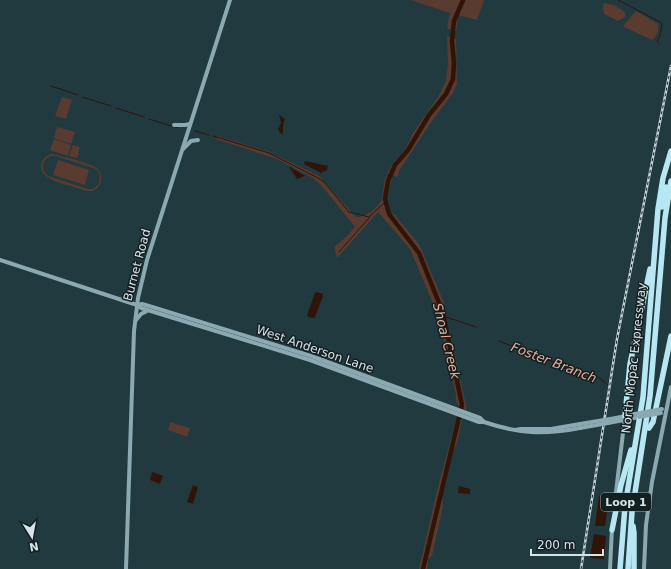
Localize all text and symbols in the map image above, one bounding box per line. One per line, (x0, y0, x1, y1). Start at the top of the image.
street label: Burnet Road (121, 227, 153, 303)
street label: North Mopac Expressway (619, 282, 649, 434)
water label: Shoal Creek (430, 301, 463, 381)
street label: West Anderson Lane (255, 322, 375, 376)
water label: Foster Branch (509, 339, 599, 386)
road number: Loop 1 (601, 493, 651, 511)
north arrow (12, 517, 52, 557)
scale bar (531, 531, 603, 557)
text: 200 m (537, 538, 575, 552)
text: N (28, 539, 40, 554)

